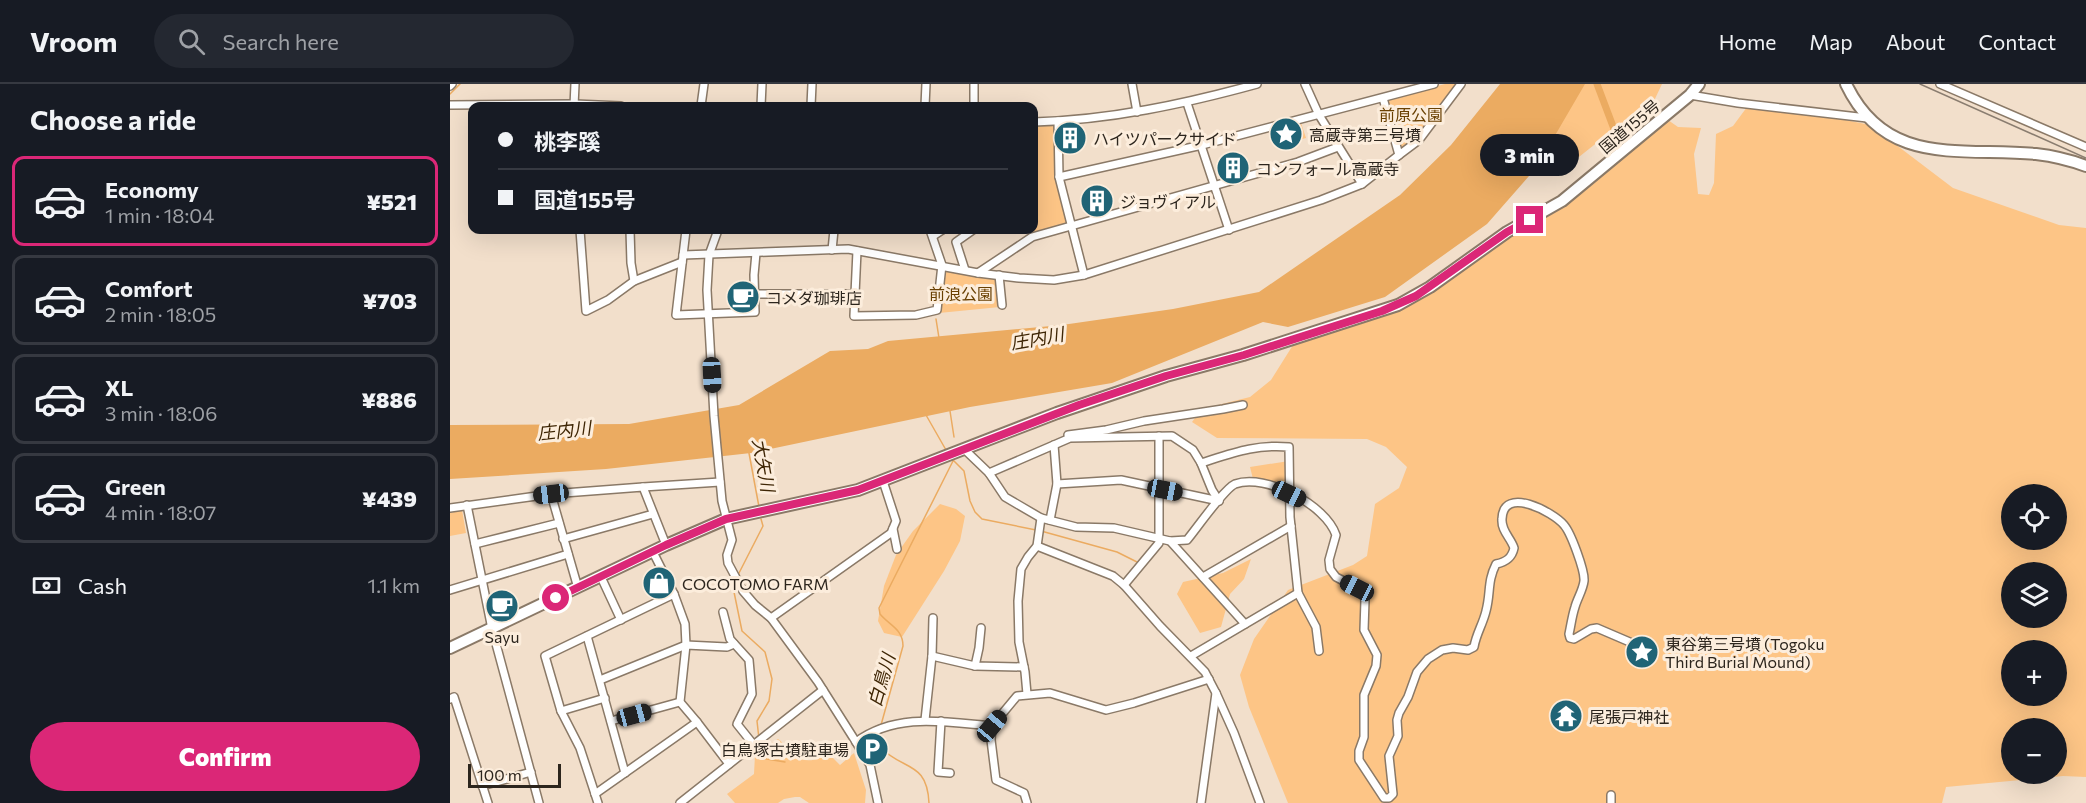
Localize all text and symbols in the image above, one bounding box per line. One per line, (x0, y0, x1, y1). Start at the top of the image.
search box (154, 14, 574, 68)
text: Vroom (30, 24, 118, 58)
icon: search (175, 25, 208, 58)
text: Search here (223, 28, 339, 55)
text: Home (1719, 29, 1776, 54)
text: Map (1809, 29, 1853, 54)
text: About (1886, 29, 1945, 54)
text: Contact (1978, 29, 2056, 54)
street label: 国道155号 (1595, 95, 1663, 157)
text: Choose a ride (30, 103, 196, 136)
park label: 前原公園 (1379, 105, 1443, 124)
place icon: 高蔵寺第三号墳 (1268, 116, 1304, 152)
building icon: ハイツパークサイド (1052, 120, 1088, 156)
place label: 高蔵寺第三号墳 (1309, 125, 1421, 144)
text: 桃李蹊 (534, 128, 600, 155)
place label: ハイツパークサイド (1093, 129, 1237, 148)
callout: 3 min (1480, 133, 1580, 175)
text: 3 min (1504, 143, 1555, 167)
building icon: コンフォール高蔵寺 (1215, 150, 1251, 186)
place label: コンフォール高蔵寺 (1256, 159, 1400, 178)
icon: car (33, 174, 87, 228)
text: Economy (105, 176, 199, 203)
building icon: ジョヴィアル (1079, 183, 1115, 219)
text: 国道155号 (534, 186, 636, 213)
text: ¥521 (366, 188, 417, 215)
place label: ジョヴィアル (1120, 192, 1216, 211)
text: 1 min · 18:04 (105, 203, 214, 227)
route end (1516, 206, 1543, 233)
icon: car (33, 273, 87, 327)
text: Comfort (105, 275, 193, 302)
cafe icon: コメダ珈琲店 (725, 279, 761, 315)
park label: 前浪公園 (929, 284, 993, 303)
text: ¥703 (363, 287, 417, 314)
place label: コメダ珈琲店 (766, 288, 862, 307)
text: 2 min · 18:05 (105, 302, 216, 326)
water label: 庄内川 (1009, 322, 1067, 354)
car (702, 357, 722, 393)
icon: car (33, 372, 87, 426)
text: XL (105, 374, 133, 401)
text: ¥886 (361, 386, 417, 413)
text: 3 min · 18:06 (105, 401, 217, 425)
water label: 庄内川 (536, 416, 594, 444)
water label: 大矢川 (748, 437, 780, 495)
icon: car (33, 471, 87, 525)
text: Green (105, 473, 166, 500)
car (1146, 478, 1184, 502)
car (1269, 478, 1309, 510)
car (532, 483, 570, 505)
map controls (2001, 484, 2067, 784)
button: locate (2001, 484, 2067, 550)
text: ¥439 (362, 485, 417, 512)
text: 4 min · 18:07 (105, 500, 216, 524)
button: layers (2001, 562, 2067, 628)
shop icon: COCOTOMO FARM (641, 565, 677, 601)
icon: cash (30, 569, 63, 602)
text: Cash (78, 572, 127, 599)
car (1337, 572, 1377, 604)
text: 1.1 km (368, 573, 420, 597)
place label: COCOTOMO FARM (682, 574, 829, 593)
route start (542, 584, 569, 611)
cafe icon: Sayu (484, 588, 520, 624)
place label: Sayu (485, 627, 519, 646)
place icon: 東谷第三号墳 (Togoku Third Burial Mound) (1624, 634, 1660, 670)
place label: 東谷第三号墳 (Togoku Third Burial Mound) (1665, 634, 1824, 671)
button: + (2001, 640, 2067, 706)
water label: 白鳥川 (863, 649, 900, 709)
temple icon: 尾張戸神社 (1548, 698, 1584, 734)
car (614, 702, 654, 728)
car (974, 706, 1010, 746)
place label: 尾張戸神社 (1589, 707, 1669, 726)
button: − (2001, 718, 2067, 784)
button: Confirm (30, 722, 420, 791)
parking icon: 白鳥塚古墳駐車場 (854, 731, 890, 767)
place label: 白鳥塚古墳駐車場 (721, 740, 849, 759)
scale bar (468, 761, 561, 788)
text: 100 m (477, 765, 522, 784)

